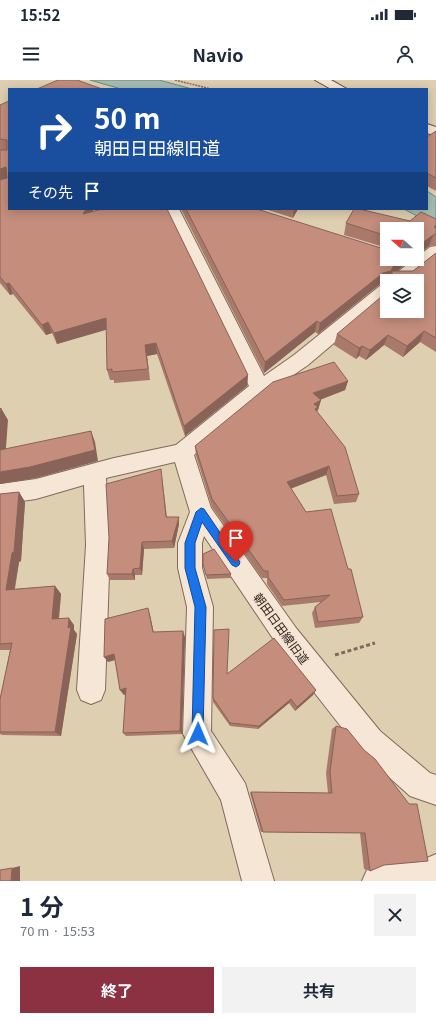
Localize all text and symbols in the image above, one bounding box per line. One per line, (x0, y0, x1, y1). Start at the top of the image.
text: 15:52 (20, 4, 60, 25)
text: Navio (192, 41, 244, 67)
icon: menu (20, 43, 42, 65)
icon: person (394, 43, 416, 65)
text: 50 m (94, 97, 160, 137)
icon: right (28, 104, 80, 156)
text: 朝田日田線旧道 (94, 134, 220, 160)
icon: arrive (81, 180, 103, 202)
text: その先 (28, 181, 73, 202)
north arrow (380, 222, 424, 266)
map controls (380, 222, 424, 318)
button: layers (380, 274, 424, 318)
pin (219, 521, 253, 562)
icon: arrive (225, 527, 247, 549)
street label: 朝田日田線旧道 (250, 589, 314, 667)
position arrow (177, 713, 219, 755)
text: 1 分 (20, 888, 64, 923)
button: close (374, 894, 416, 936)
text: 70 m · 15:53 (20, 921, 95, 940)
button: 終了 (20, 967, 214, 1013)
button: 共有 (222, 967, 416, 1013)

